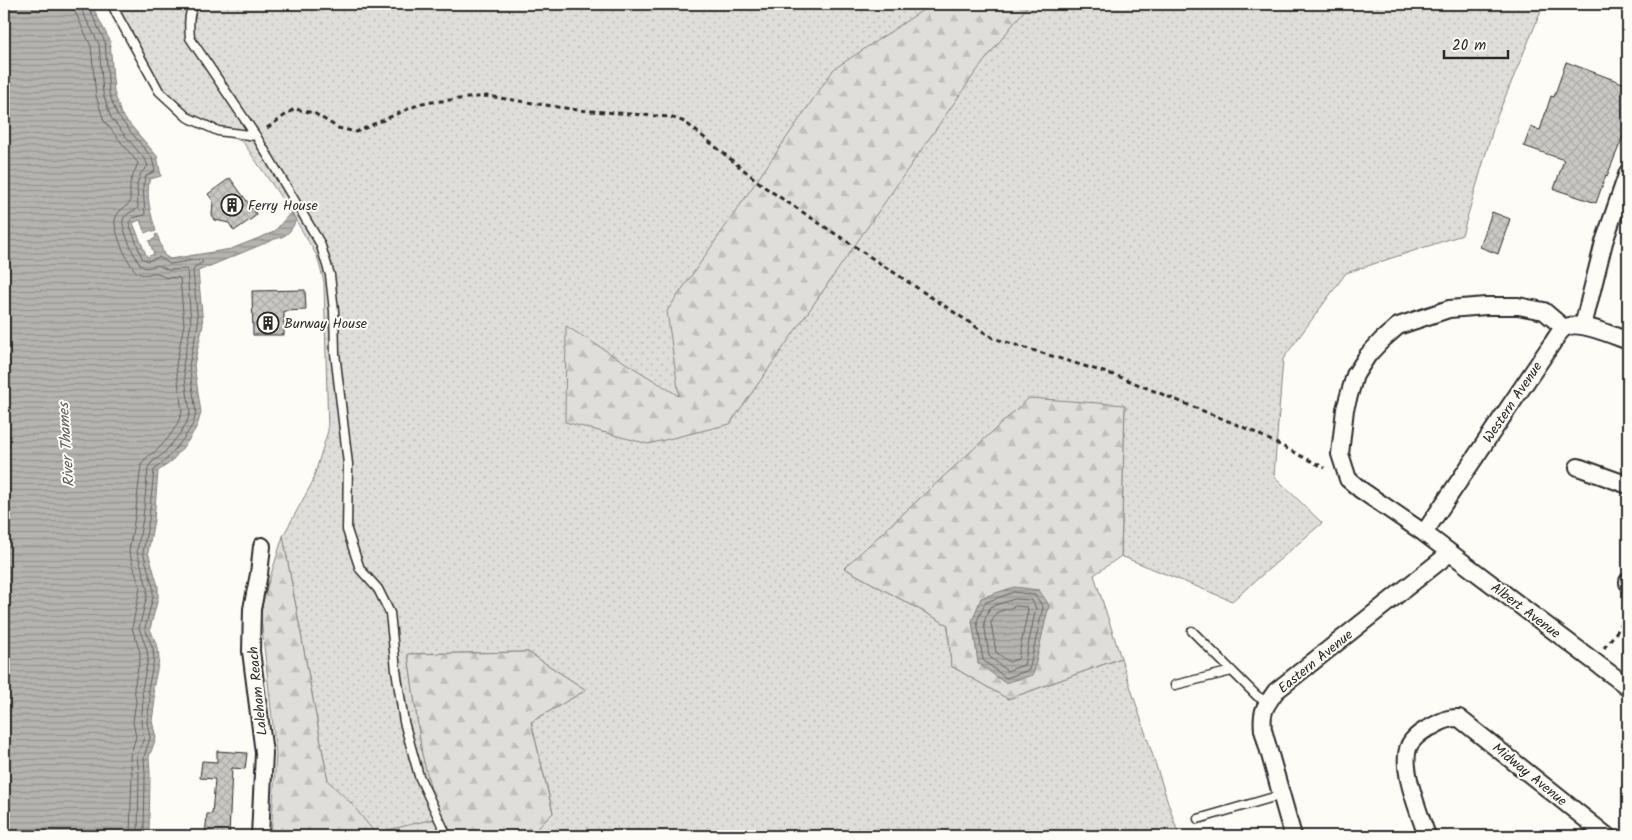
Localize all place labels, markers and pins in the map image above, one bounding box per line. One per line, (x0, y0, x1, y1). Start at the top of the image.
building icon: Ferry House (220, 193, 244, 217)
place label: Ferry House (248, 195, 318, 217)
building icon: Burway House (256, 311, 280, 335)
place label: Burway House (284, 313, 368, 335)

